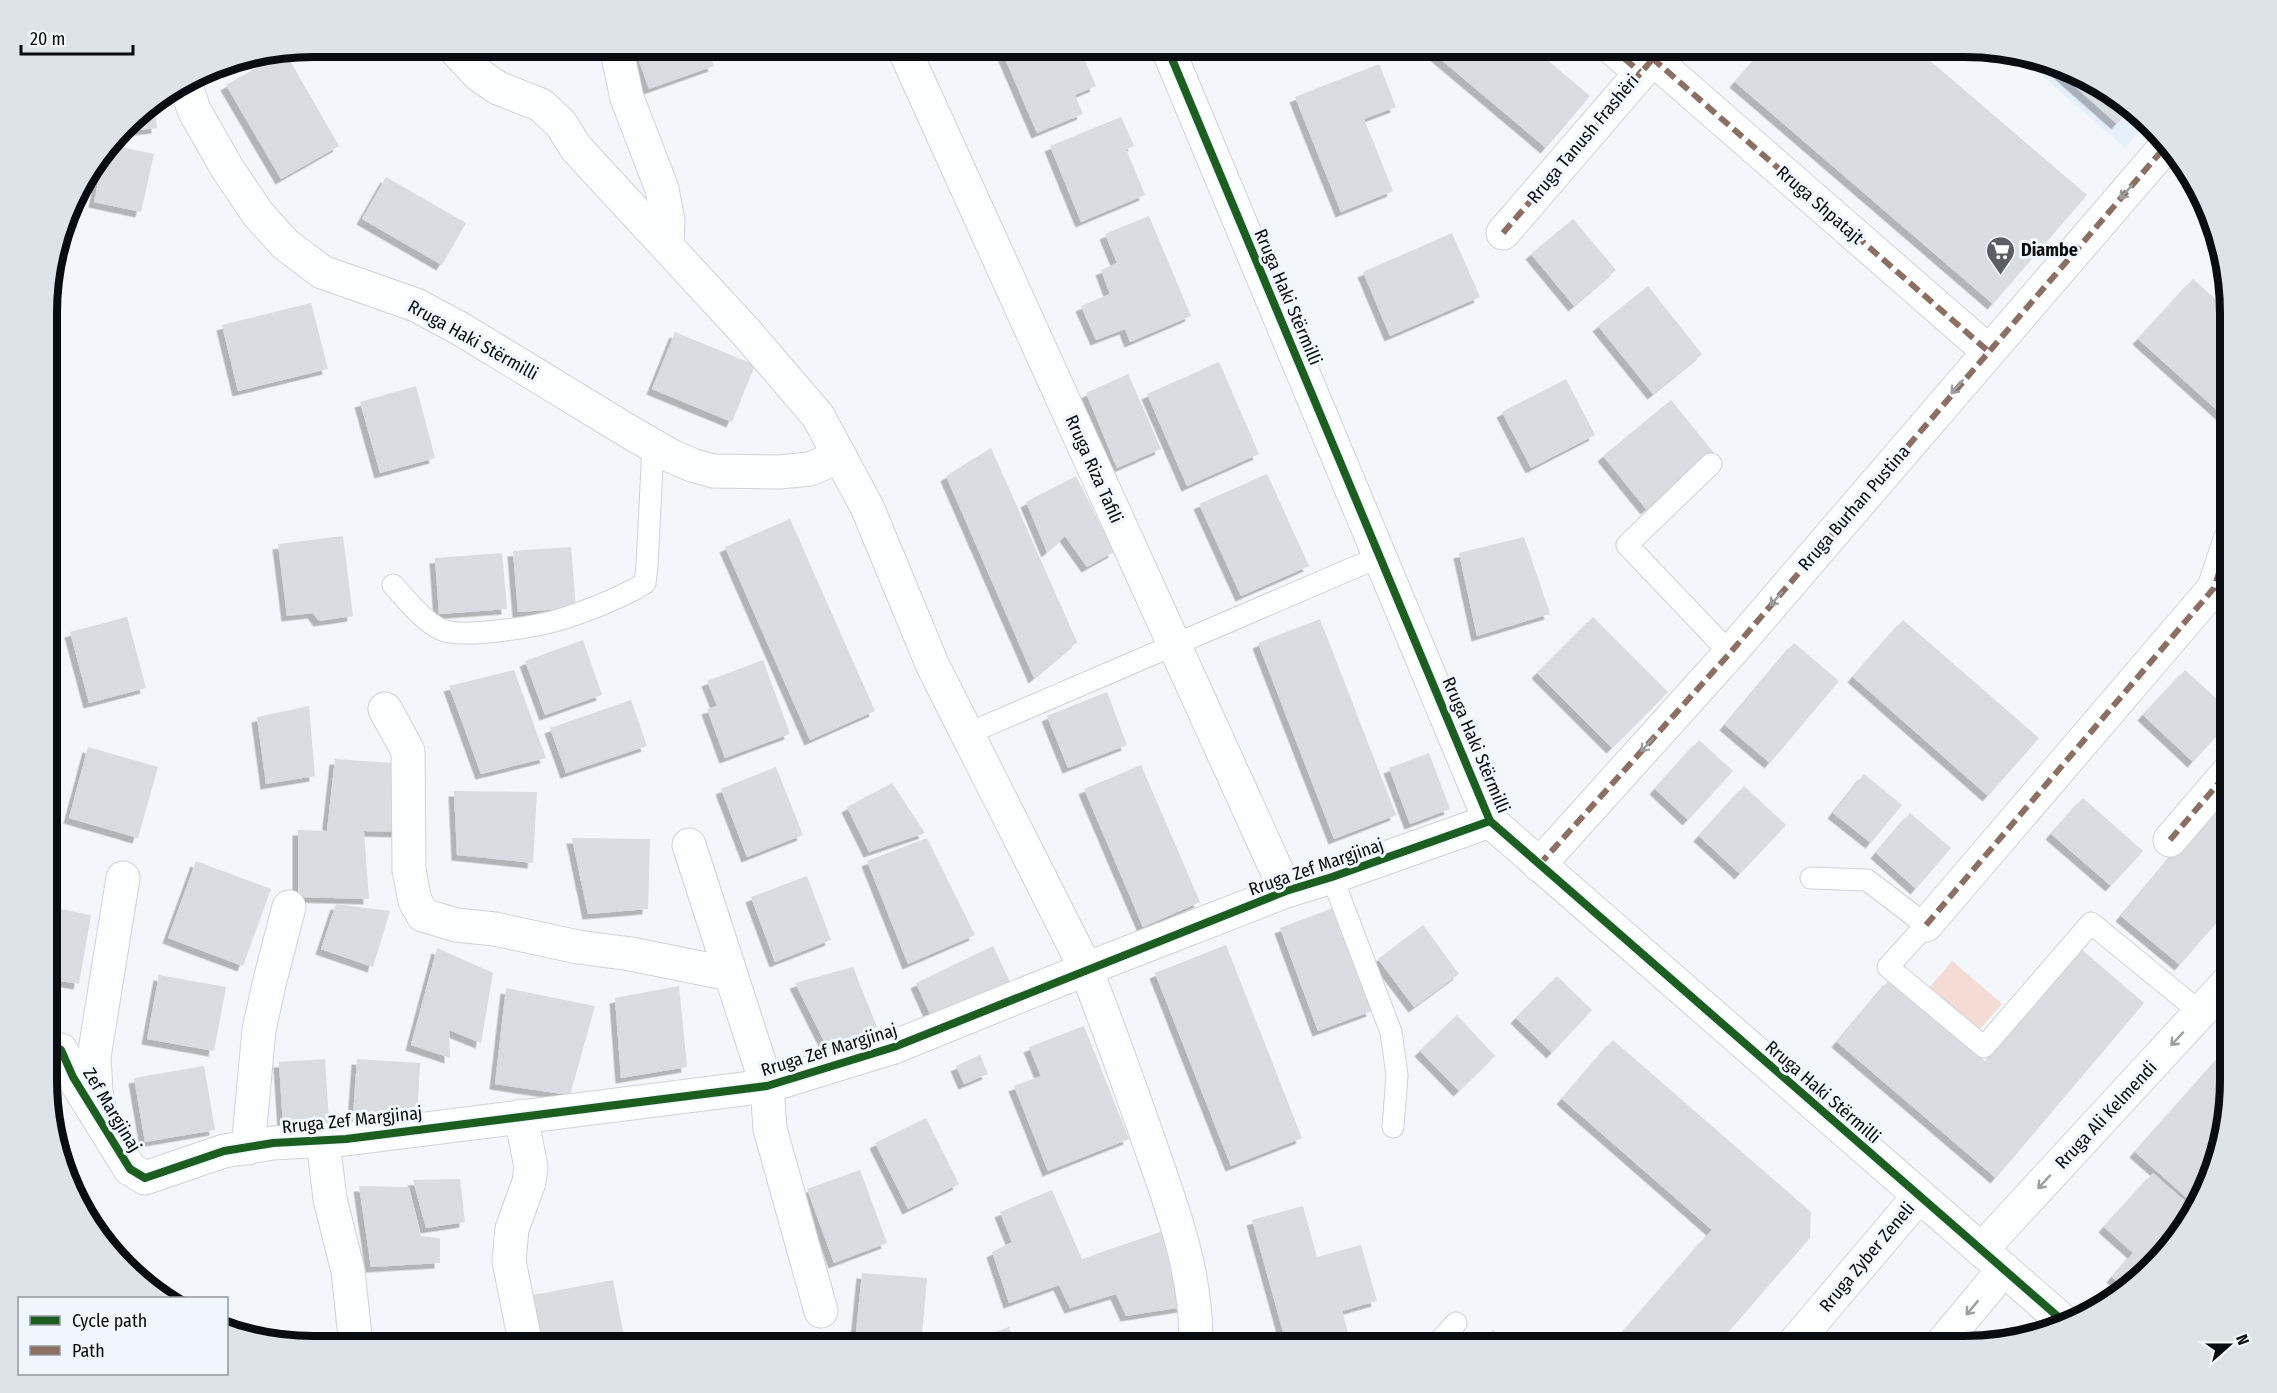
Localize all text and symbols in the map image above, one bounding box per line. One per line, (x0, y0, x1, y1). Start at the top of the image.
scale bar (21, 18, 134, 56)
text: 20 m (30, 28, 65, 50)
street label: Rruga Tanush Frashëri (1523, 70, 1643, 208)
street label: Rruga Shpatajt (1772, 161, 1868, 249)
one-way arrow (2119, 184, 2133, 199)
street label: Rruga Haki Stërmilli (1249, 226, 1327, 368)
supermarket icon: Diambe (1984, 234, 2016, 276)
place label: Diambe (2021, 239, 2078, 261)
street label: Rruga Haki Stërmilli (404, 295, 542, 385)
one-way arrow (1951, 379, 1964, 395)
street label: Rruga Riza Tafili (1060, 412, 1128, 526)
street label: Rruga Burhan Pustina (1794, 441, 1915, 575)
one-way arrow (1769, 591, 1783, 606)
street label: Rruga Haki Stërmilli (1437, 674, 1515, 816)
one-way arrow (1640, 737, 1654, 752)
street label: Rruga Zef Margjinaj (1246, 834, 1386, 900)
street label: Rruga Zef Margjinaj (758, 1019, 900, 1081)
one-way arrow (2170, 1031, 2184, 1046)
street label: Rruga Haki Stërmilli (1761, 1036, 1885, 1148)
street label: Rruga Ali Kelmendi (2051, 1057, 2161, 1173)
street label: Zef Margjinaj (78, 1064, 146, 1156)
street label: Rruga Zef Margjinaj (281, 1102, 423, 1138)
one-way arrow (2037, 1174, 2051, 1189)
street label: Rruga Zyber Zeneli (1815, 1198, 1919, 1316)
legend (18, 1297, 228, 1375)
one-way arrow (1966, 1299, 1979, 1315)
text: Cycle path (72, 1310, 147, 1332)
north arrow (2199, 1315, 2259, 1375)
text: N (2232, 1332, 2253, 1348)
text: Path (72, 1340, 105, 1362)

